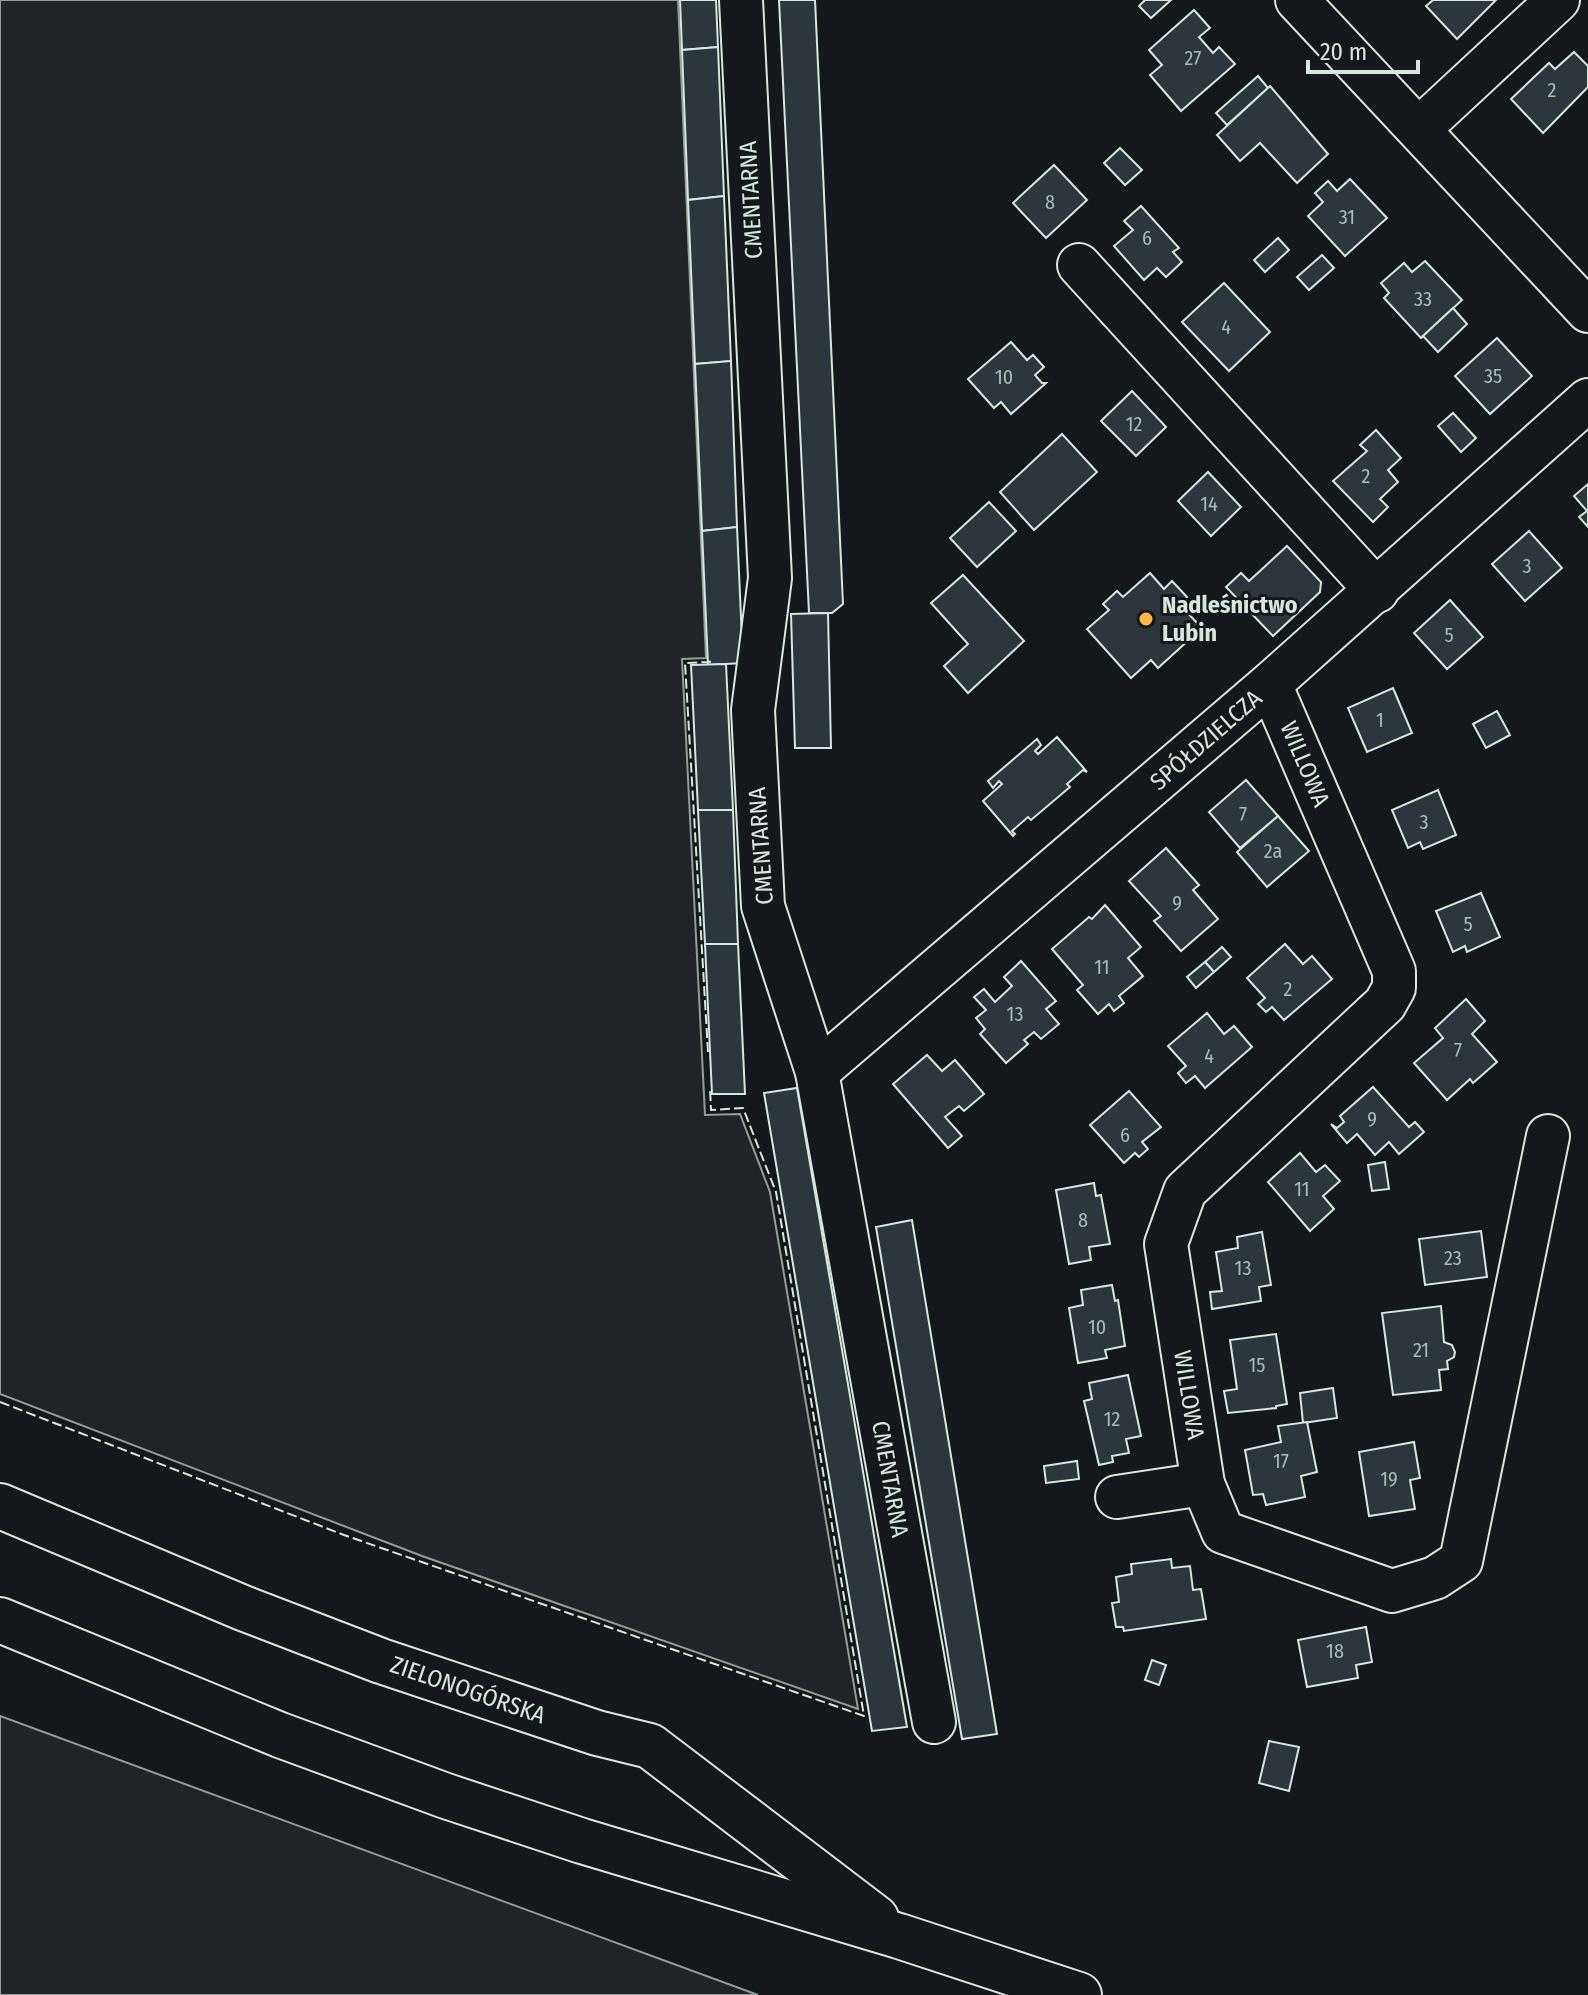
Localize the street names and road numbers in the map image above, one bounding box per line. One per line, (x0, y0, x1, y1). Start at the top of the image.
street label: CMENTARNA (734, 140, 768, 260)
street label: SPÓŁDZIELCZA (1145, 684, 1268, 796)
street label: WILLOWA (1275, 717, 1336, 811)
street label: CMENTARNA (743, 786, 779, 906)
street label: WILLOWA (1168, 1348, 1210, 1442)
street label: CMENTARNA (866, 1419, 914, 1540)
street label: ZIELONOGÓRSKA (387, 1650, 550, 1730)

